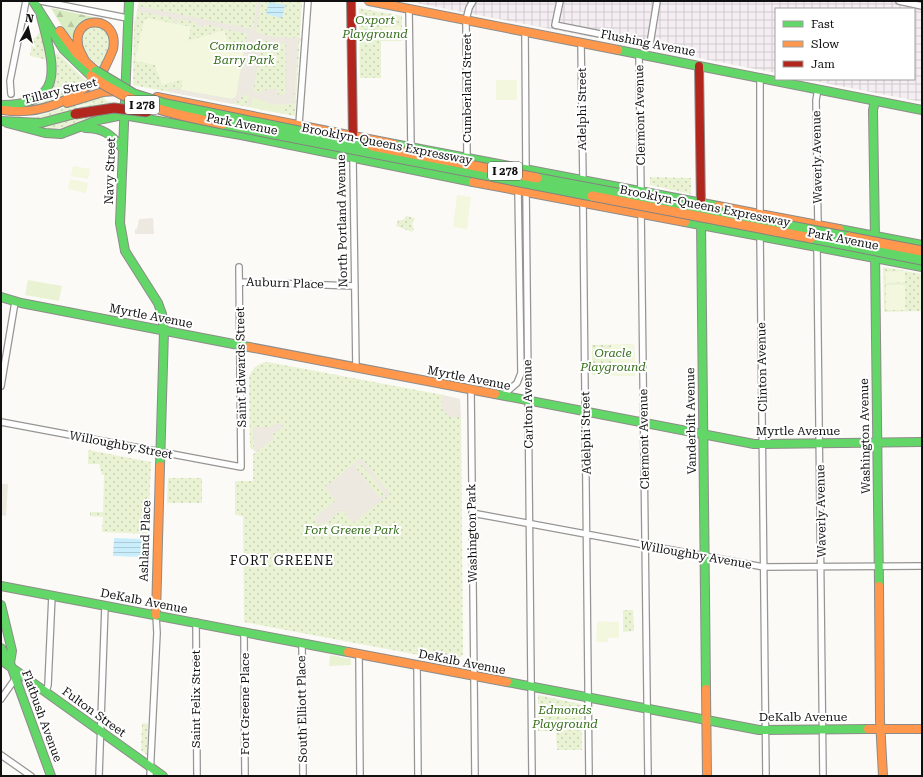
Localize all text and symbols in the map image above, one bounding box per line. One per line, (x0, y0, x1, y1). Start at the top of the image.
north arrow (8, 8, 48, 48)
legend (775, 8, 915, 80)
text: N (24, 12, 35, 26)
park label: Oxport Playground (341, 13, 408, 41)
text: Fast (811, 17, 835, 31)
street label: Flushing Avenue (599, 27, 697, 59)
street label: Cumberland Street (460, 33, 474, 143)
text: Slow (811, 37, 839, 51)
park label: Commodore Barry Park (210, 39, 279, 67)
text: Jam (811, 57, 835, 71)
street label: Clermont Avenue (632, 64, 648, 165)
street label: Adelphi Street (575, 67, 589, 151)
street label: Tillary Street (22, 75, 99, 107)
road number: I 278 (125, 96, 159, 114)
street label: Park Avenue (205, 110, 279, 138)
street label: Waverly Avenue (809, 110, 825, 204)
street label: Brooklyn-Queens Expressway (300, 121, 474, 168)
street label: Navy Street (102, 137, 118, 205)
street label: North Portland Avenue (334, 154, 350, 288)
road number: I 278 (488, 162, 522, 180)
street label: Brooklyn-Queens Expressway (618, 183, 792, 230)
street label: Park Avenue (806, 225, 880, 253)
street label: Auburn Place (246, 275, 324, 291)
street label: Myrtle Avenue (108, 301, 194, 331)
street label: Saint Edwards Street (233, 306, 249, 427)
street label: Clinton Avenue (754, 322, 770, 412)
park label: Oracle Playground (579, 346, 646, 374)
street label: Carlton Avenue (520, 359, 536, 449)
street label: Myrtle Avenue (426, 363, 512, 393)
street label: Vanderbilt Avenue (683, 367, 699, 475)
street label: Washington Avenue (857, 378, 873, 494)
street label: Clermont Avenue (636, 388, 652, 489)
street label: Adelphi Street (578, 391, 594, 475)
street label: Myrtle Avenue (756, 424, 841, 438)
street label: Willoughby Street (68, 428, 174, 462)
street label: Waverly Avenue (813, 464, 829, 558)
street label: Washington Park (464, 483, 480, 583)
street label: Ashland Place (137, 500, 153, 582)
park label: Fort Greene Park (303, 523, 400, 537)
street label: Willoughby Avenue (639, 538, 753, 572)
district label: FORT GREENE (230, 553, 334, 568)
street label: DeKalb Avenue (99, 586, 189, 616)
street label: DeKalb Avenue (417, 647, 507, 677)
street label: Saint Felix Street (189, 649, 203, 748)
street label: Fort Greene Place (238, 652, 252, 755)
street label: South Elliott Place (294, 655, 310, 763)
street label: Flatbush Avenue (19, 668, 65, 764)
street label: Fulton Street (59, 684, 129, 740)
park label: Edmonds Playground (531, 703, 598, 731)
street label: DeKalb Avenue (759, 710, 848, 724)

